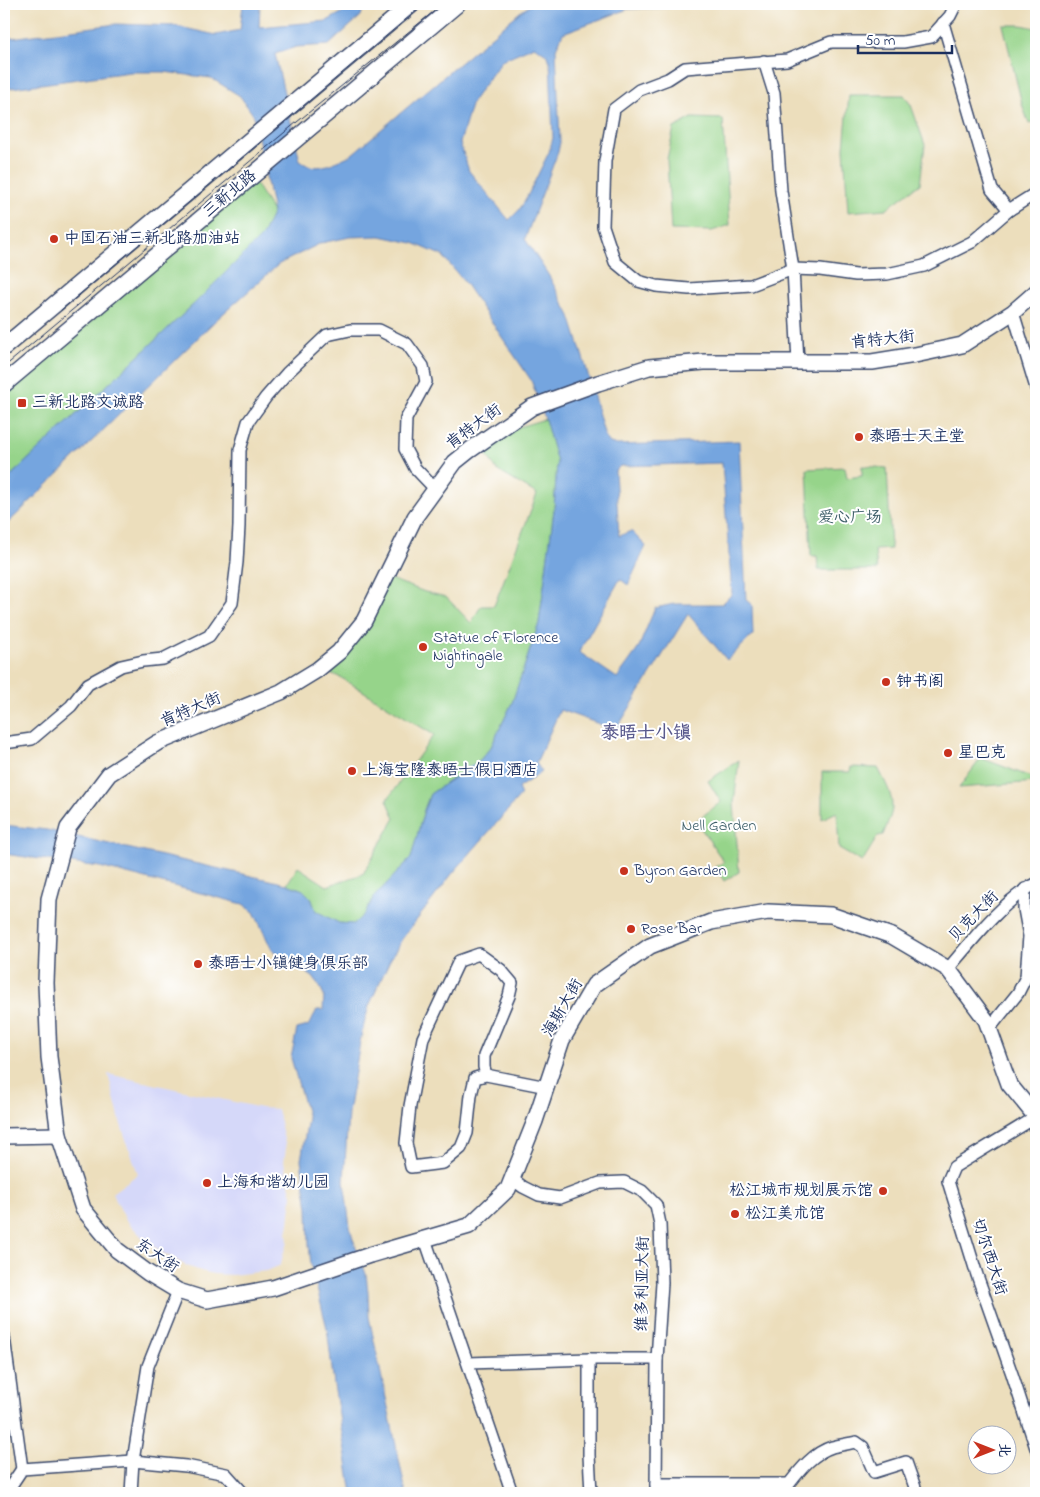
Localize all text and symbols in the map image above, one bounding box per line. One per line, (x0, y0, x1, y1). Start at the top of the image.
scale bar (858, 22, 951, 54)
text: 50 m (865, 30, 896, 52)
street label: 三新北路 (198, 164, 262, 224)
place label: 中国石油三新北路加油站 (64, 227, 240, 251)
marker: 中国石油三新北路加油站 (48, 233, 60, 245)
street label: 肯特大街 (850, 325, 916, 355)
place label: 三新北路文诚路 (32, 391, 144, 415)
marker: 三新北路文诚路 (16, 397, 28, 409)
street label: 肯特大街 (441, 398, 507, 456)
place label: 泰晤士天主堂 (869, 425, 965, 449)
marker: 泰晤士天主堂 (853, 431, 865, 443)
park label: 爱心广场 (818, 506, 882, 530)
place label: Statue of Florence Nightingale (433, 626, 559, 668)
marker: Statue of Florence Nightingale (417, 641, 429, 653)
place label: 钟书阁 (896, 670, 944, 694)
marker: 钟书阁 (880, 676, 892, 688)
street label: 肯特大街 (157, 686, 225, 734)
district label: 泰晤士小镇 (601, 721, 691, 747)
place label: 星巴克 (958, 741, 1006, 765)
marker: 星巴克 (942, 747, 954, 759)
place label: 上海宝隆泰晤士假日酒店 (362, 759, 538, 783)
marker: 上海宝隆泰晤士假日酒店 (346, 765, 358, 777)
park label: Nell Garden (681, 814, 757, 838)
place label: Byron Garden (633, 859, 727, 883)
marker: Byron Garden (618, 865, 630, 877)
street label: 贝克大街 (943, 886, 1005, 948)
place label: Rose Bar (641, 917, 702, 941)
marker: Rose Bar (625, 923, 637, 935)
place label: 泰晤士小镇健身俱乐部 (208, 952, 368, 976)
marker: 泰晤士小镇健身俱乐部 (192, 958, 204, 970)
street label: 海斯大街 (537, 974, 589, 1042)
place label: 上海和谐幼儿园 (217, 1171, 329, 1195)
marker: 上海和谐幼儿园 (201, 1177, 213, 1189)
place label: 松江城市规划展示馆 (729, 1179, 873, 1203)
marker: 松江城市规划展示馆 (877, 1185, 889, 1197)
place label: 松江美术馆 (745, 1202, 825, 1226)
marker: 松江美术馆 (729, 1208, 741, 1220)
street label: 切尔西大街 (965, 1215, 1013, 1299)
street label: 东大街 (130, 1233, 184, 1279)
street label: 维多利亚大街 (630, 1236, 656, 1332)
north arrow (968, 1424, 1018, 1474)
text: 北 (993, 1443, 1014, 1457)

